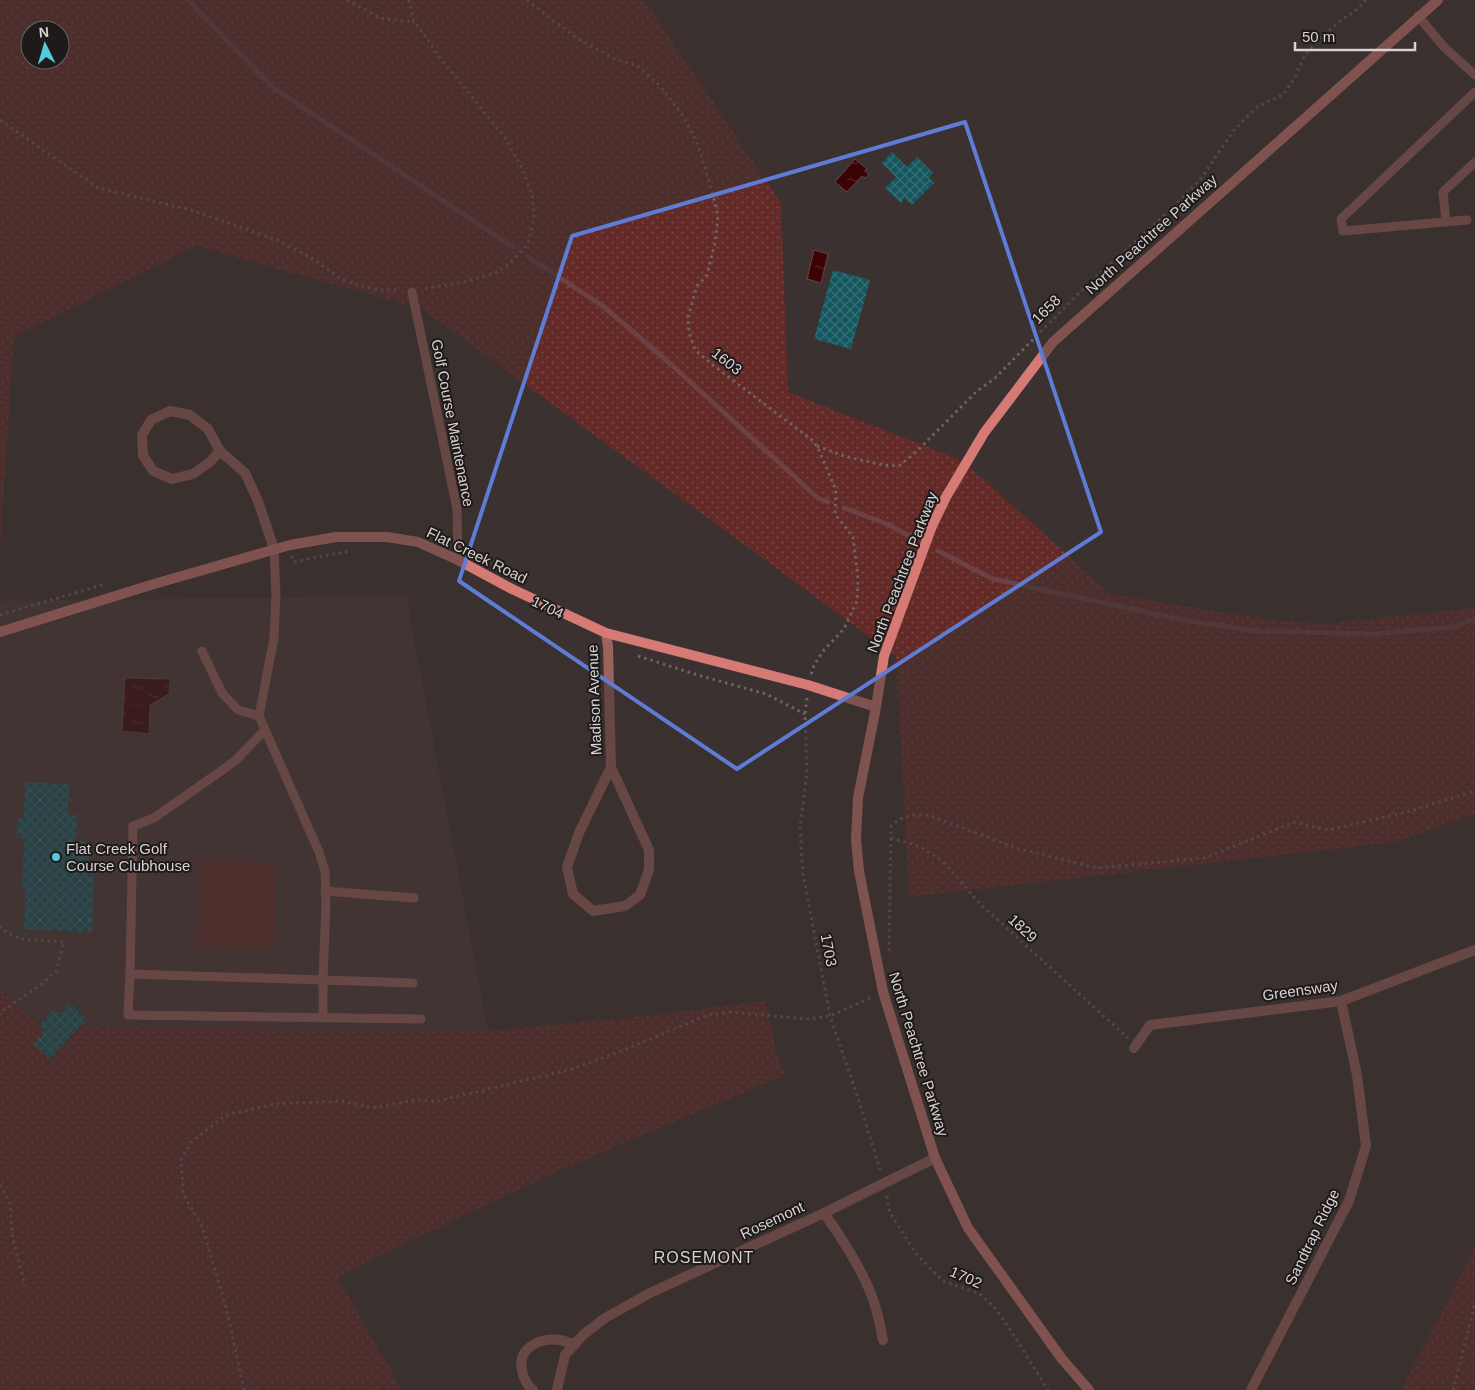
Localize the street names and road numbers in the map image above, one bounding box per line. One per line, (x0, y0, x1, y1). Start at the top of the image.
street label: North Peachtree Parkway (1082, 170, 1221, 298)
street label: 1658 (1028, 291, 1064, 327)
street label: Golf Course Maintenance (428, 338, 478, 508)
street label: 1603 (709, 344, 745, 378)
street label: North Peachtree Parkway (863, 489, 941, 655)
street label: Flat Creek Road (424, 523, 530, 587)
street label: 1704 (529, 592, 567, 622)
street label: Madison Avenue (584, 644, 604, 756)
street label: 1829 (1005, 910, 1041, 946)
street label: 1703 (817, 932, 841, 968)
street label: North Peachtree Parkway (886, 970, 952, 1139)
street label: Greensway (1261, 976, 1339, 1004)
street label: Sandtrap Ridge (1282, 1186, 1342, 1288)
street label: Rosemont (737, 1198, 807, 1242)
street label: 1702 (947, 1262, 985, 1292)

